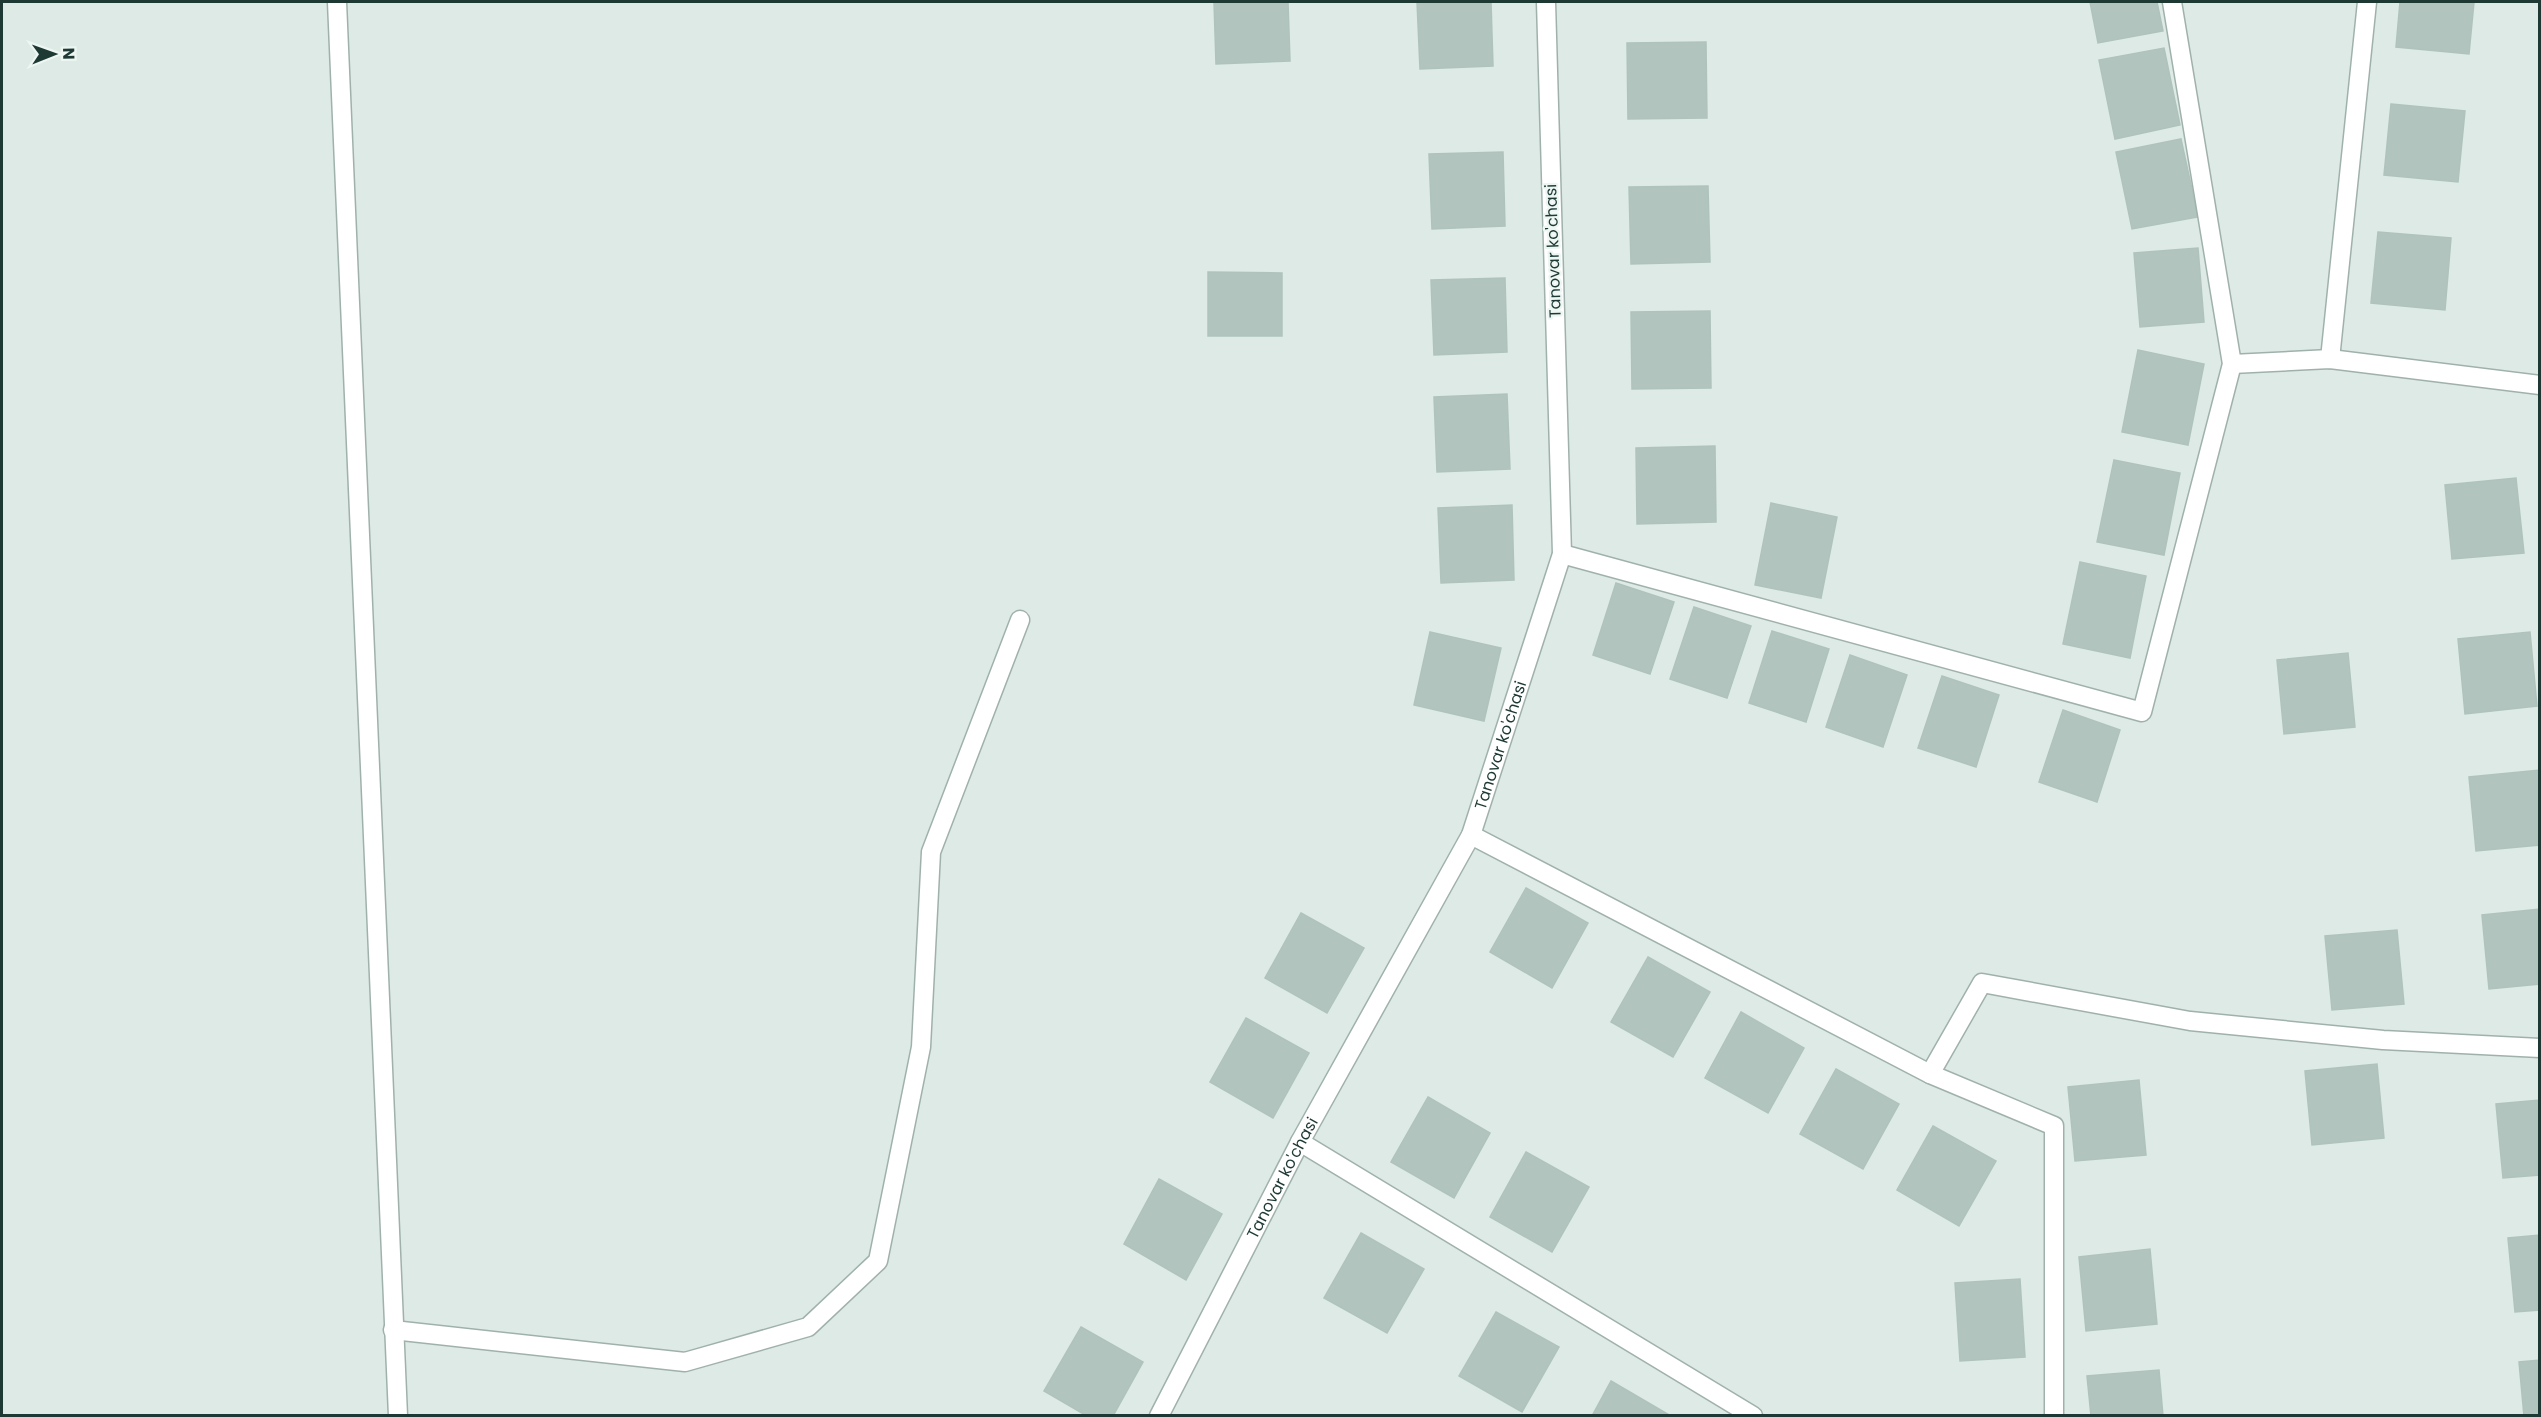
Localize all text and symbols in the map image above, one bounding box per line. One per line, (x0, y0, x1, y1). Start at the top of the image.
north arrow (24, 24, 84, 84)
text: N (57, 48, 80, 60)
street label: Tanovar ko'chasi (1539, 184, 1567, 318)
street label: Tanovar ko'chasi (1468, 678, 1532, 813)
street label: Tanovar ko'chasi (1241, 1113, 1323, 1243)

